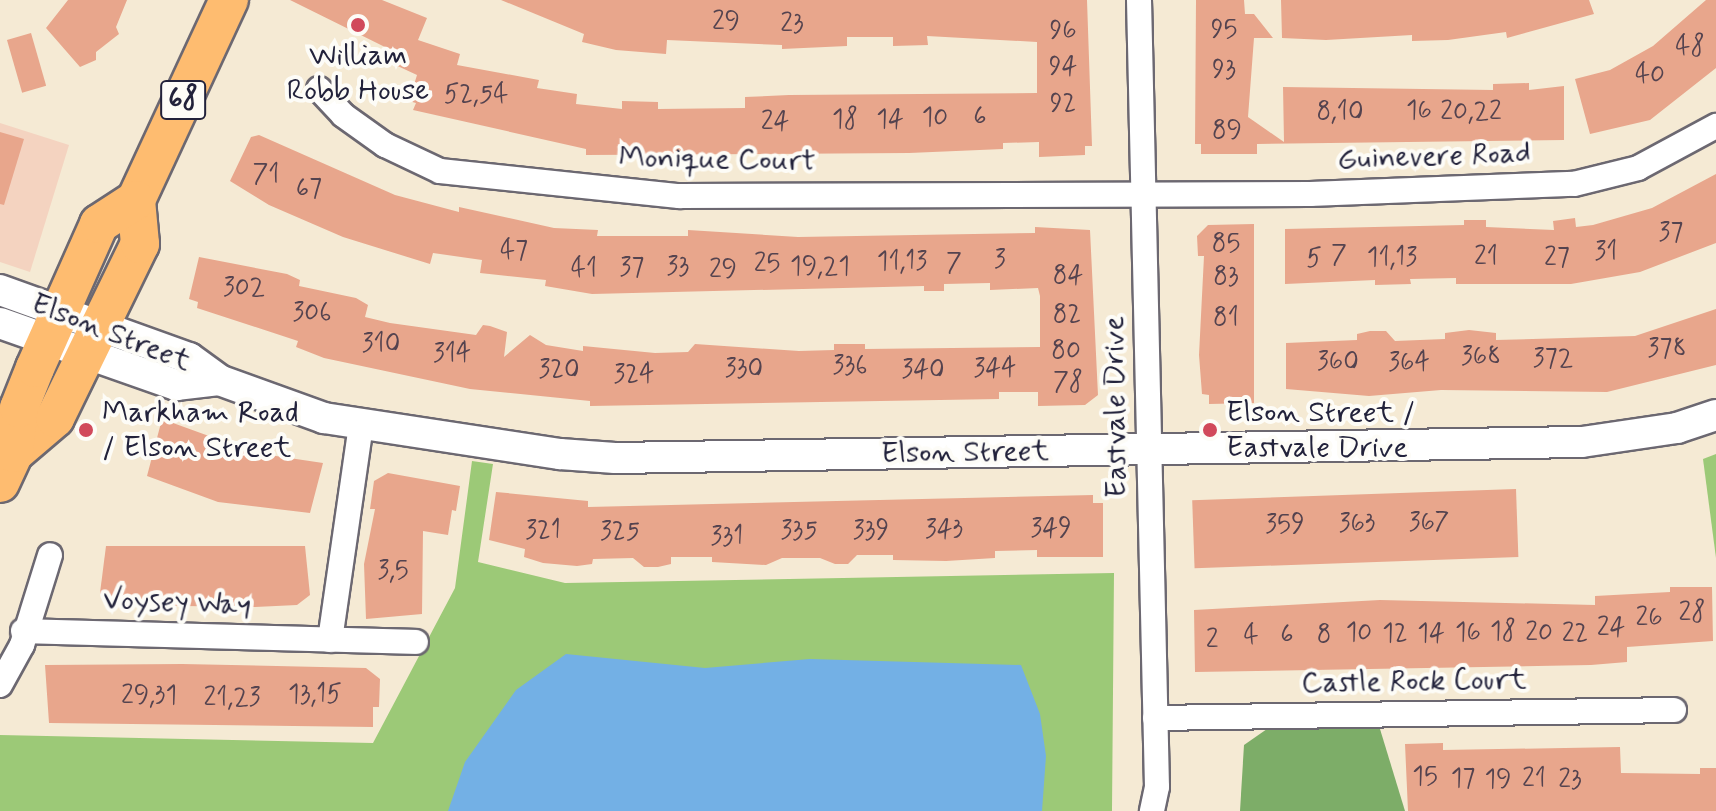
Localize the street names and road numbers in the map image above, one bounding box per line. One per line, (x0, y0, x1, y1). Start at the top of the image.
road number: 68 (159, 76, 207, 124)
street label: Guinevere Road (1337, 136, 1531, 178)
street label: Monique Court (621, 140, 813, 180)
street label: Elson Street (26, 286, 196, 380)
street label: Eastvale Drive (1096, 318, 1136, 496)
street label: Elson Street (881, 434, 1049, 472)
street label: Voysey Way (100, 582, 254, 624)
street label: Castle Rock Court (1300, 662, 1528, 702)

